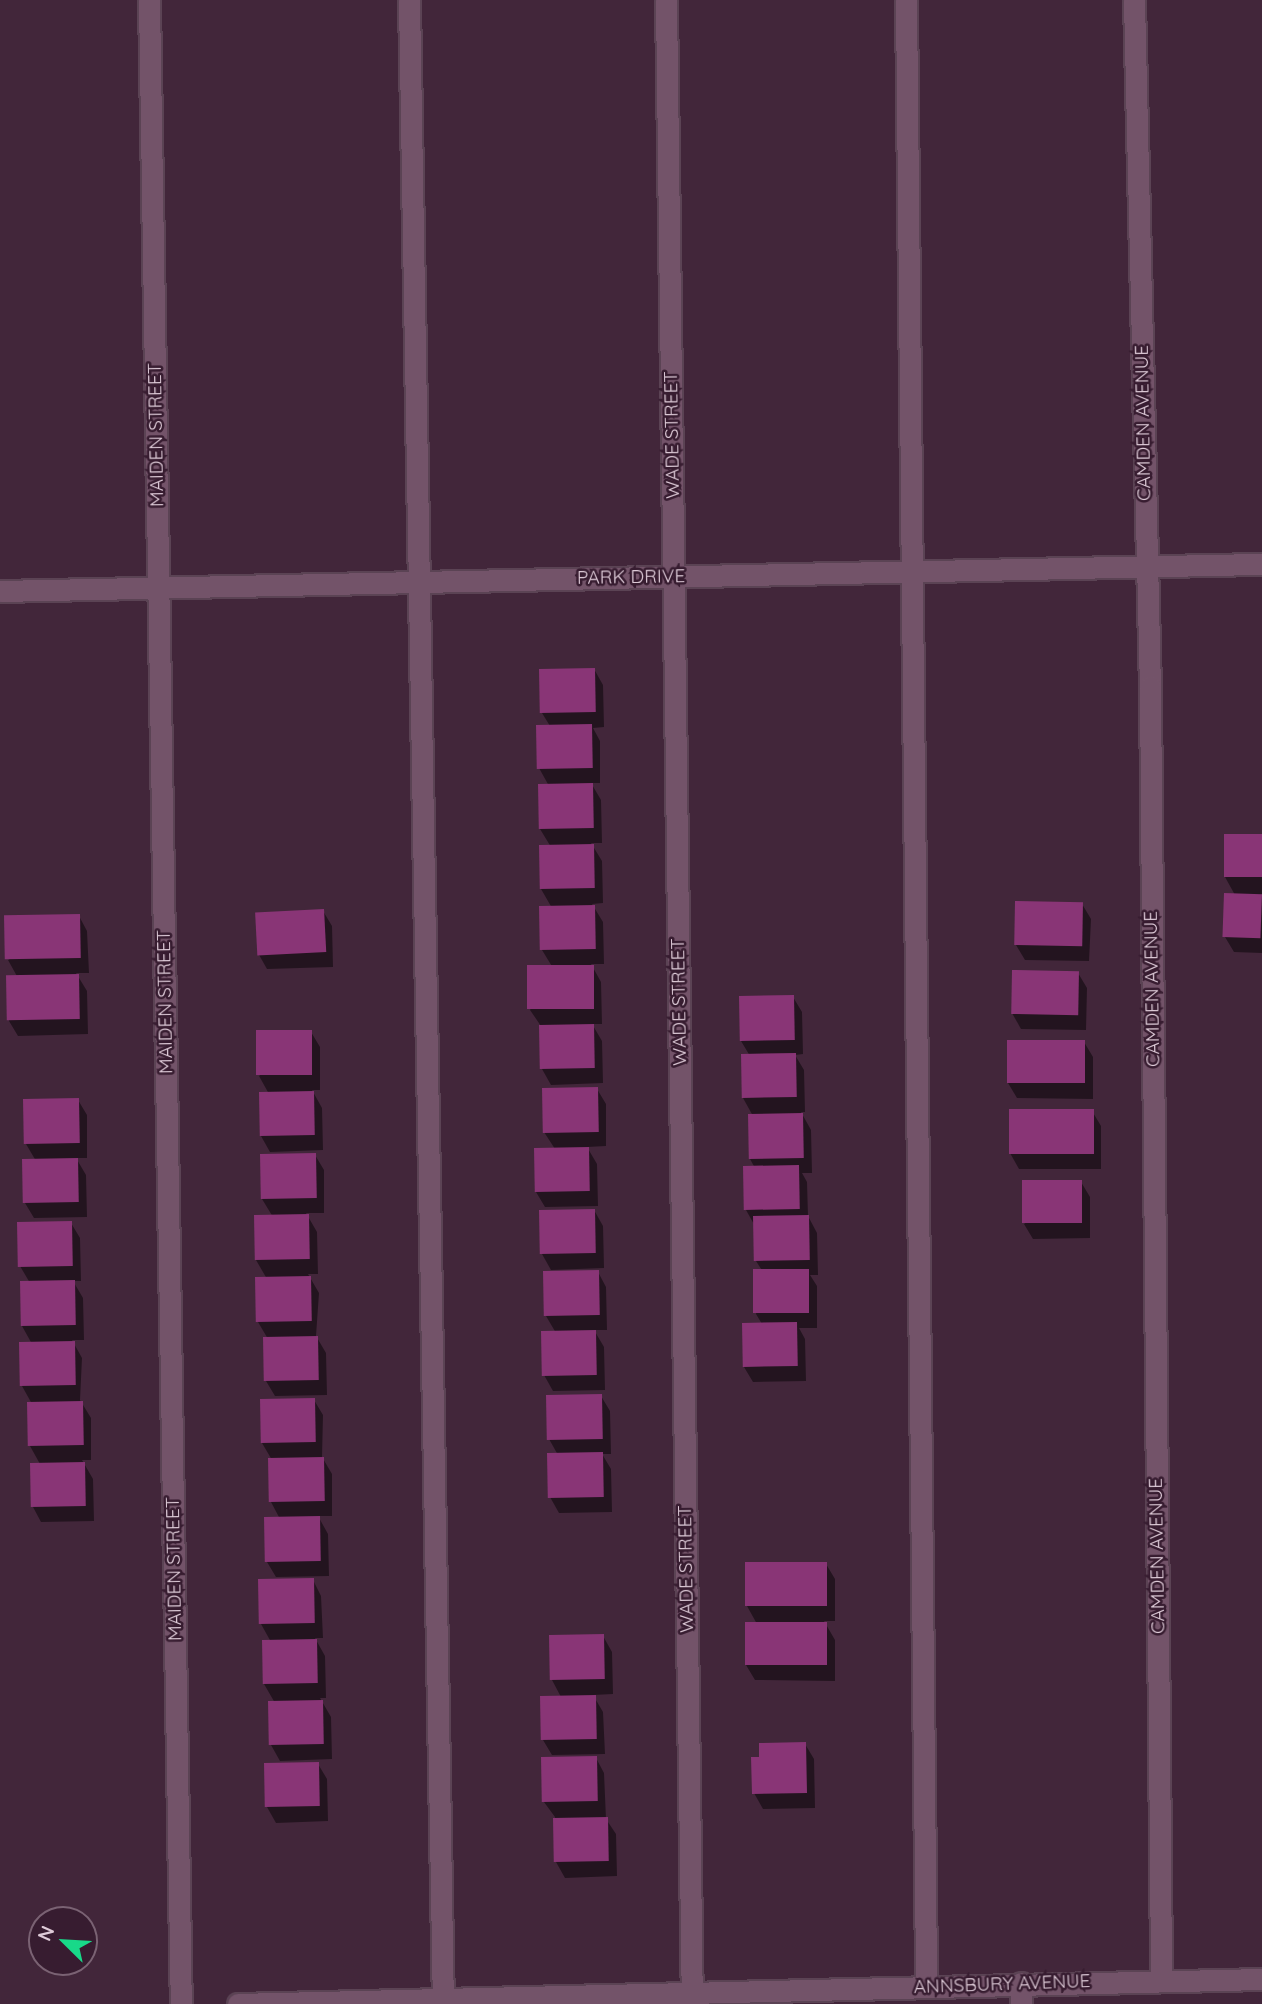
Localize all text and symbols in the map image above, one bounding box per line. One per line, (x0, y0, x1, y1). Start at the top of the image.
street label: CAMDEN AVENUE (1130, 345, 1156, 501)
street label: MAIDEN STREET (143, 363, 169, 507)
street label: WADE STREET (659, 371, 685, 499)
street label: PARK DRIVE (577, 565, 685, 589)
street label: CAMDEN AVENUE (1139, 911, 1165, 1067)
street label: MAIDEN STREET (152, 930, 178, 1074)
street label: WADE STREET (666, 938, 692, 1066)
street label: CAMDEN AVENUE (1144, 1478, 1170, 1634)
street label: MAIDEN STREET (161, 1497, 187, 1641)
street label: WADE STREET (673, 1505, 699, 1633)
north arrow (28, 1906, 98, 1976)
text: N (32, 1922, 59, 1945)
street label: ANNSBURY AVENUE (913, 1970, 1091, 1998)

